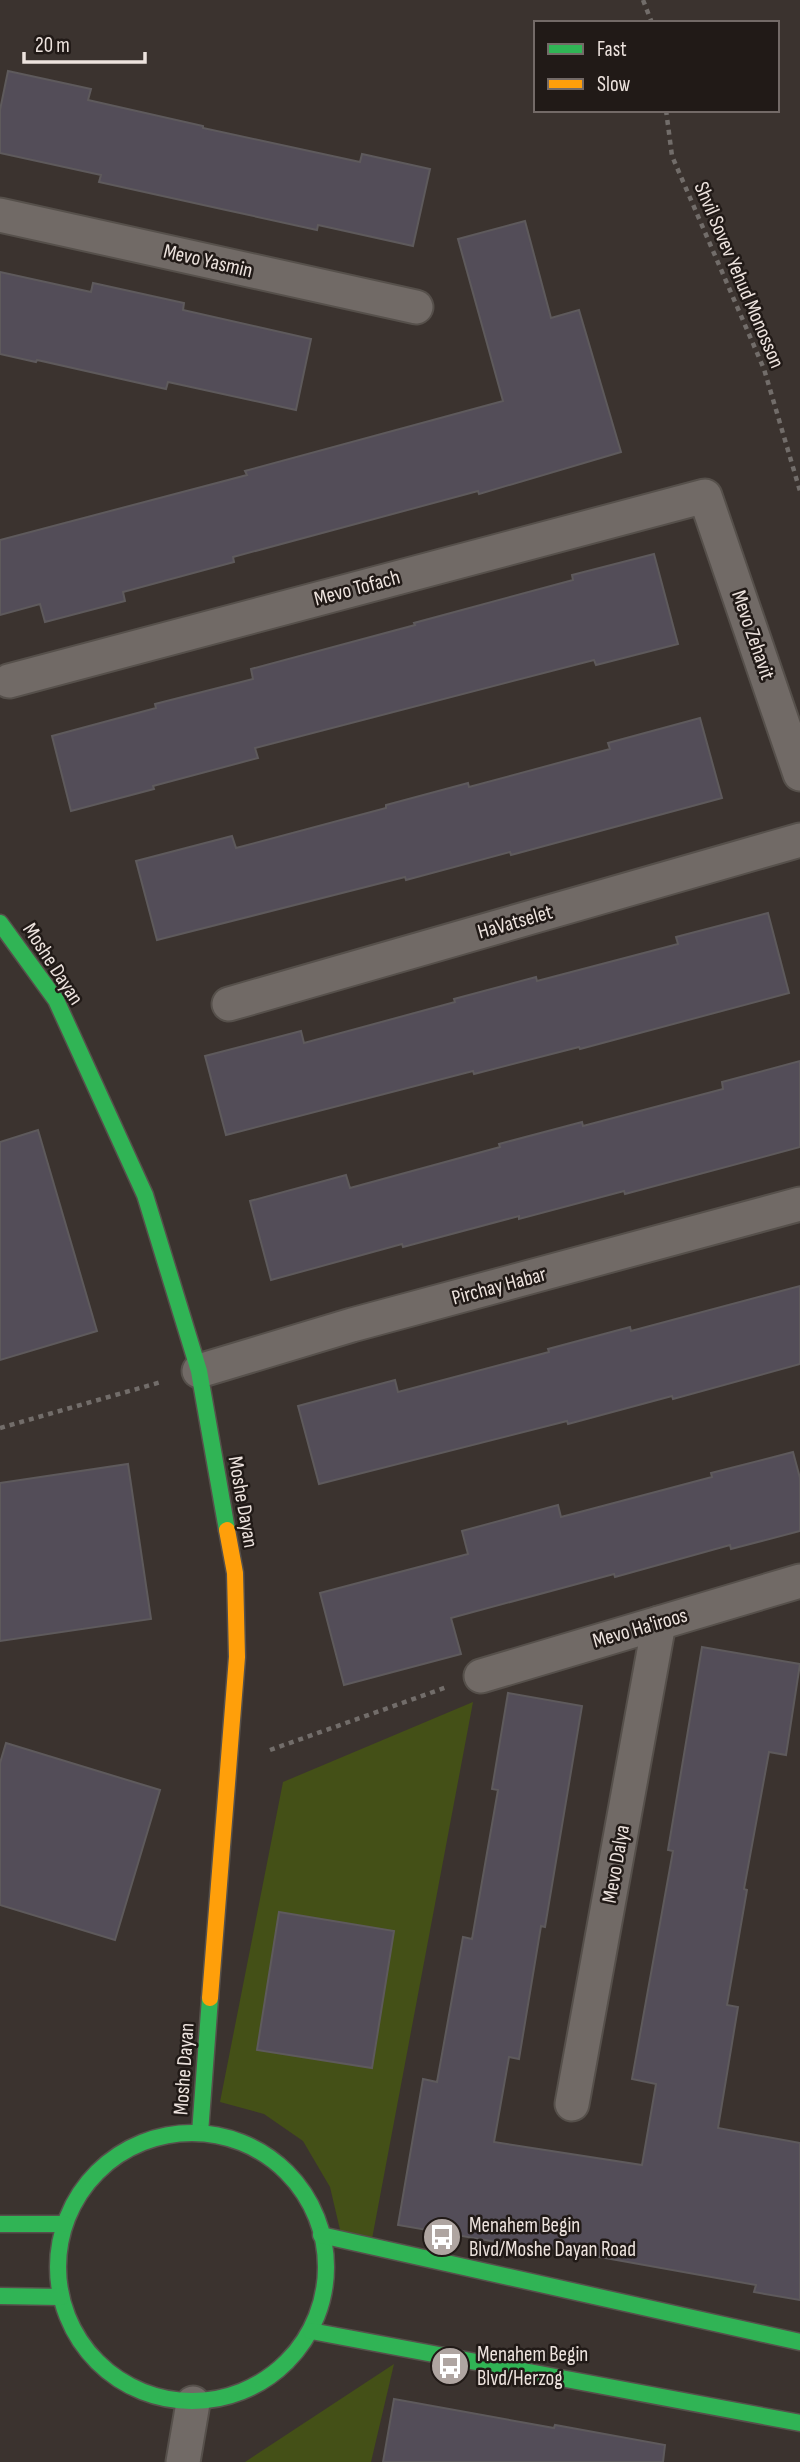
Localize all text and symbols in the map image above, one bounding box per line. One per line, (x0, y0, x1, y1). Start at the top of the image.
scale bar (24, 21, 145, 65)
legend (534, 21, 779, 112)
text: 20 m (35, 33, 70, 58)
text: Fast (597, 37, 627, 62)
text: Slow (597, 72, 631, 97)
street label: Shvil Sovev Yehud Monosson (688, 178, 790, 372)
street label: Mevo Yasmin (161, 239, 255, 283)
street label: Mevo Tofach (311, 565, 403, 611)
street label: Mevo Zehavit (726, 587, 780, 683)
street label: HaVatselet (475, 899, 555, 945)
street label: Moshe Dayan (17, 918, 89, 1010)
street label: Pirchay Habar (449, 1261, 549, 1311)
street label: Moshe Dayan (223, 1454, 263, 1550)
street label: Mevo Ha'iroos (590, 1603, 690, 1653)
street label: Mevo Dalya (597, 1823, 635, 1905)
street label: Moshe Dayan (168, 2022, 200, 2116)
place label: Menahem Begin Blvd/Moshe Dayan Road (469, 2213, 636, 2262)
bus stop icon: Menahem Begin Blvd/Moshe Dayan Road (421, 2216, 463, 2258)
place label: Menahem Begin Blvd/Herzog (477, 2342, 588, 2391)
bus stop icon: Menahem Begin Blvd/Herzog (429, 2345, 471, 2387)

